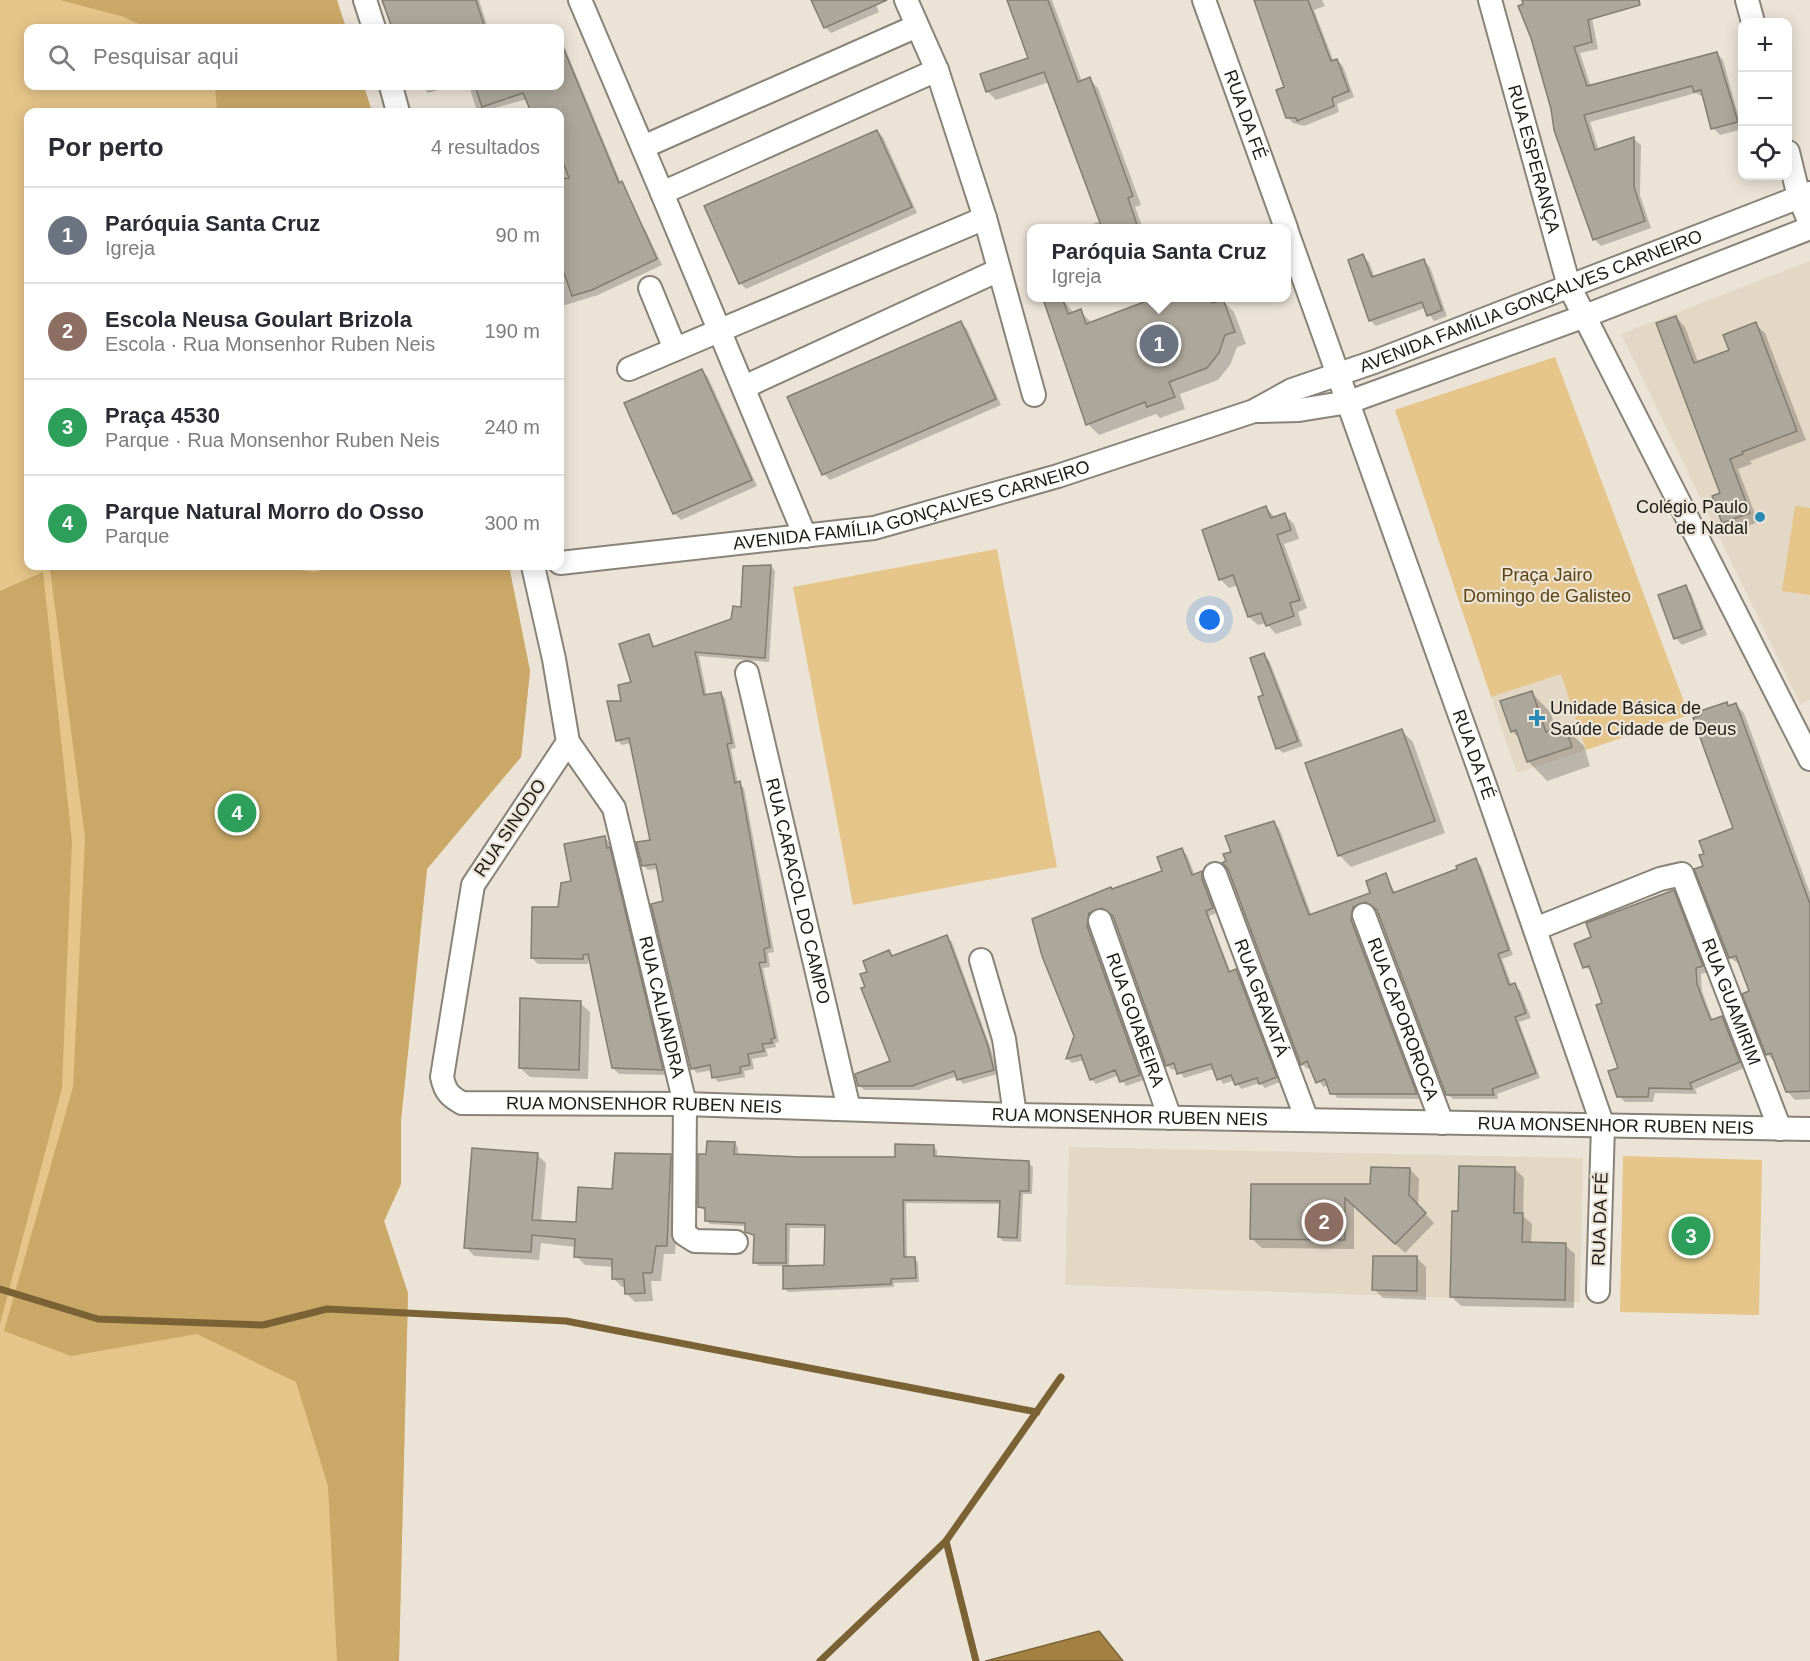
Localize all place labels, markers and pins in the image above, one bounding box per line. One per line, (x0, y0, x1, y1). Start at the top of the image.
pin: 1 (1140, 322, 1178, 366)
place label: Colégio Paulo de Nadal (1636, 497, 1748, 538)
marker: Colégio Paulo de Nadal (1753, 510, 1767, 524)
place label: Unidade Básica de Saúde Cidade de Deus (1550, 698, 1736, 739)
marker: Unidade Básica de Saúde Cidade de Deus (1528, 709, 1546, 727)
pin: 4 (218, 790, 256, 836)
pin: 2 (1304, 1200, 1344, 1244)
pin: 3 (1672, 1214, 1710, 1258)

